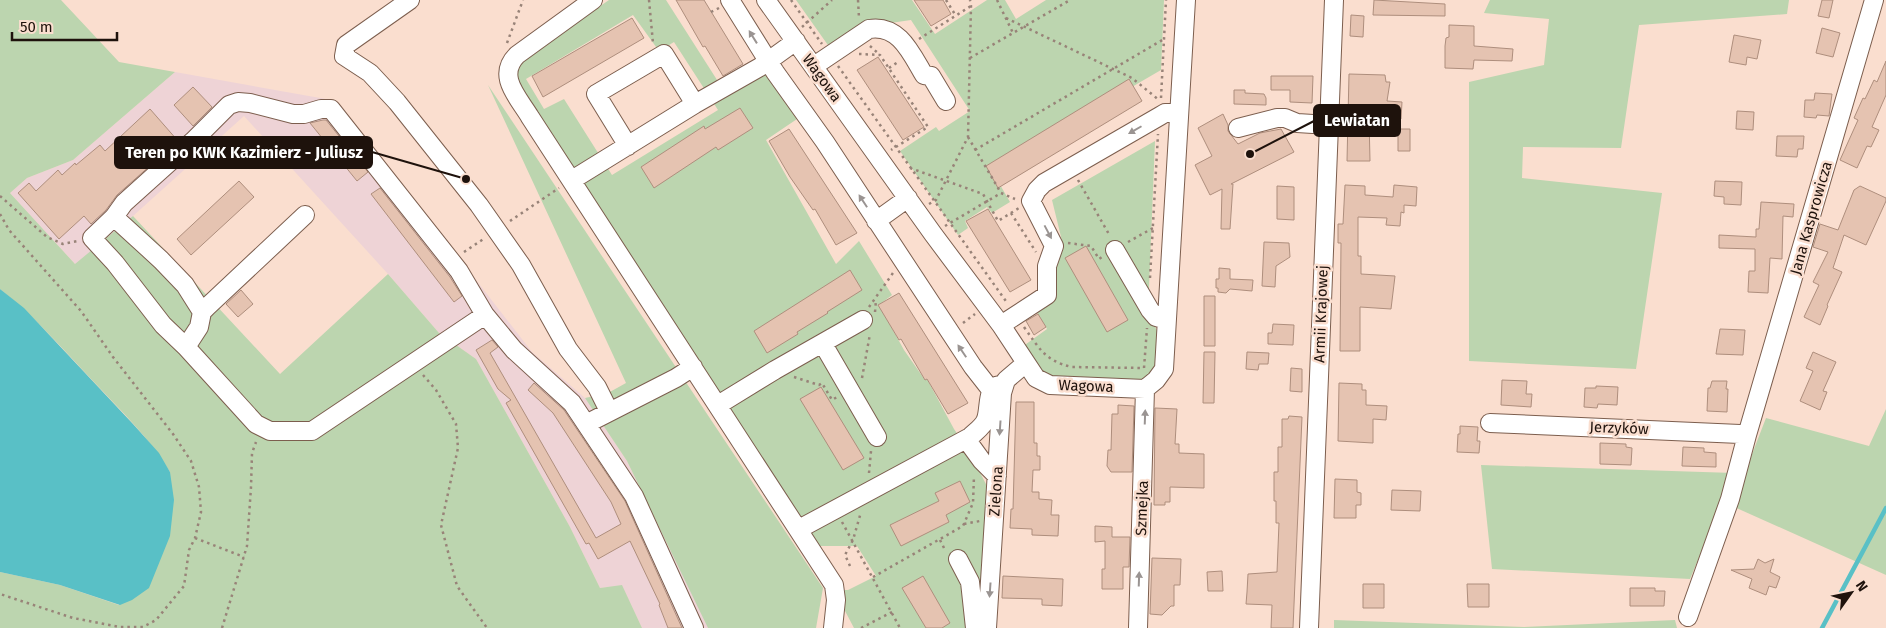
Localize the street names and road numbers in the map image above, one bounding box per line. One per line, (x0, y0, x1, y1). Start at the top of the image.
street label: Wagowa (799, 50, 845, 106)
street label: Jana Kasprowicza (1786, 159, 1836, 277)
street label: Armii Krajowej (1310, 265, 1332, 363)
street label: Wagowa (1058, 376, 1114, 396)
street label: Jerzyków (1589, 418, 1649, 438)
street label: Zielona (985, 465, 1007, 517)
street label: Szmejka (1132, 480, 1152, 536)

